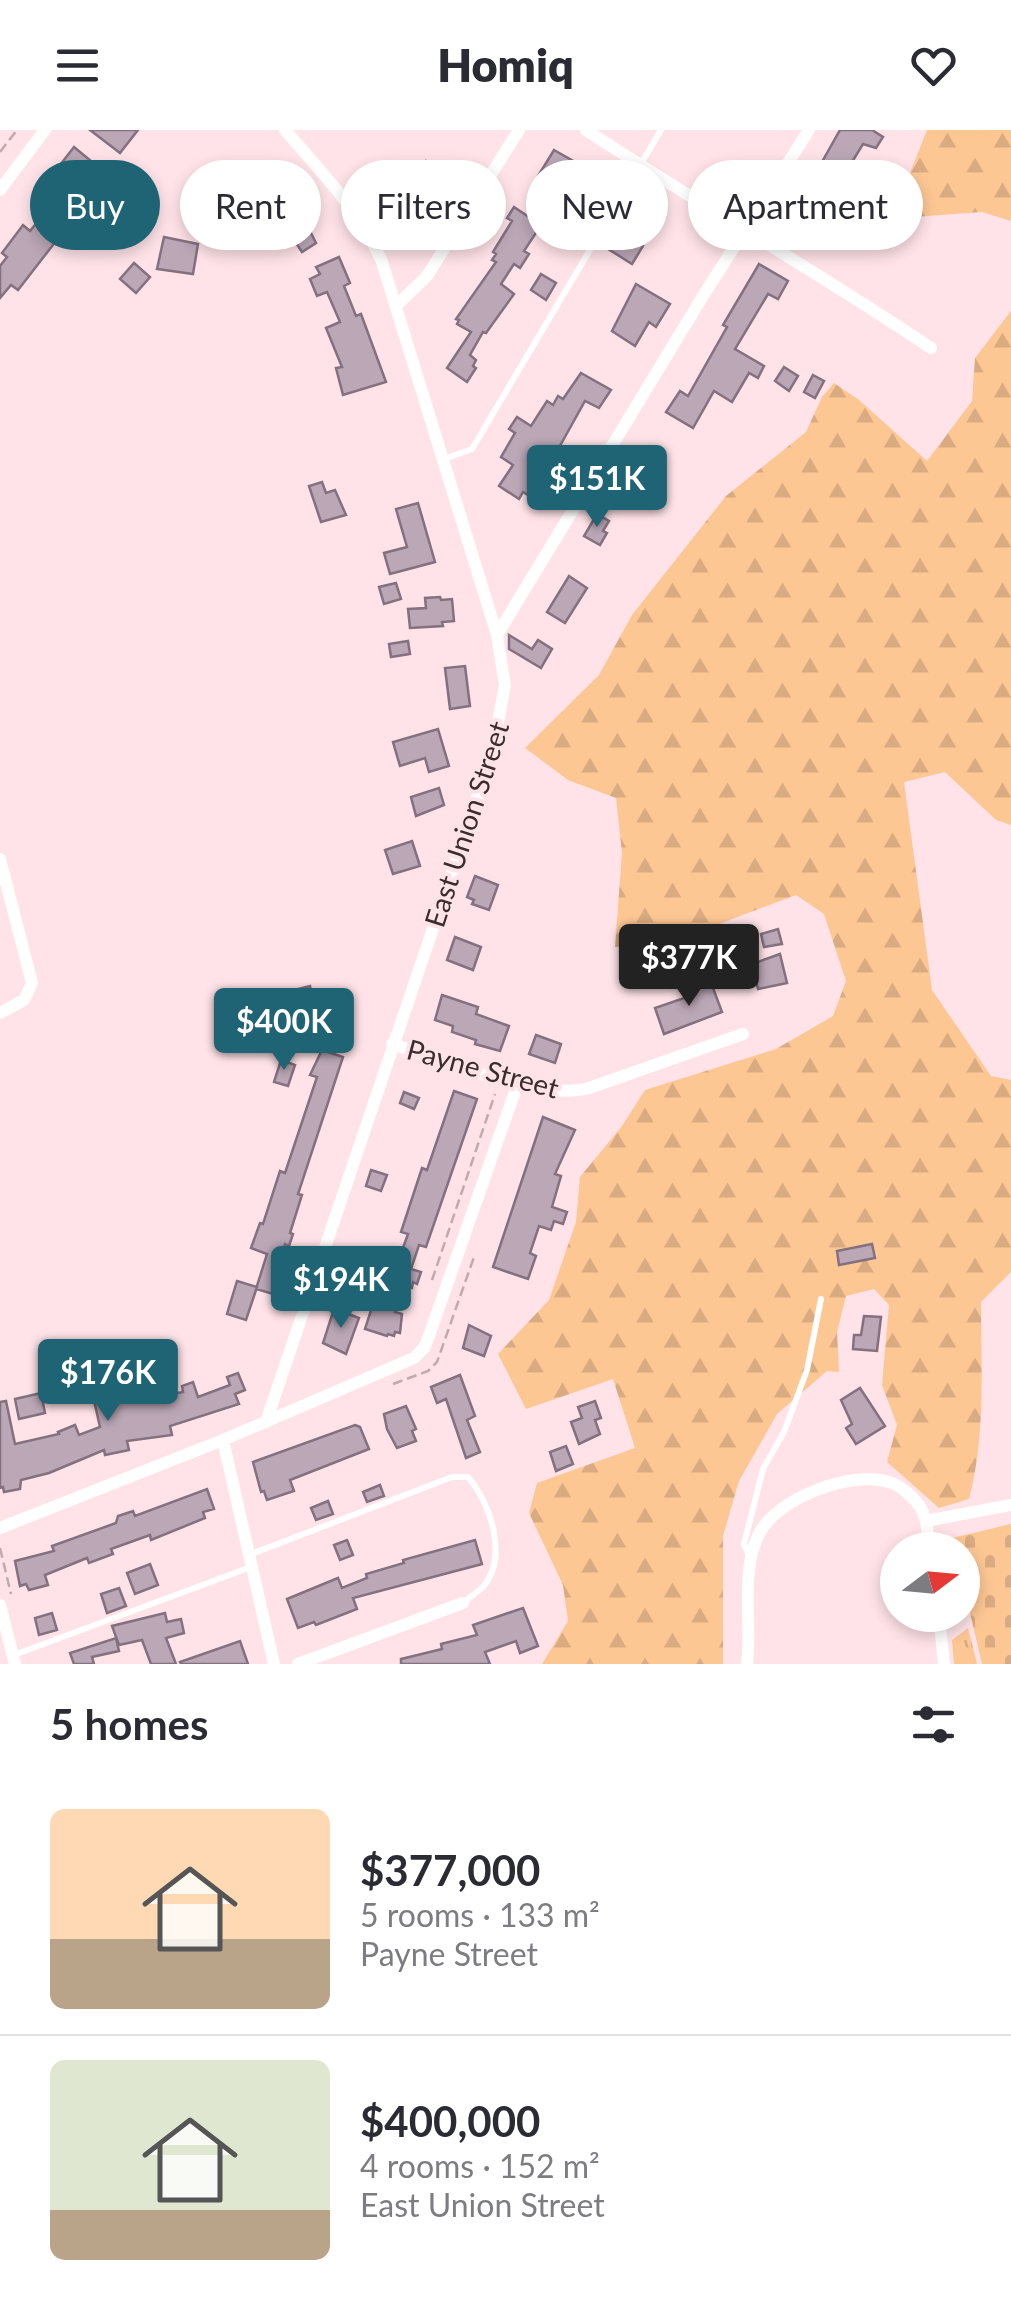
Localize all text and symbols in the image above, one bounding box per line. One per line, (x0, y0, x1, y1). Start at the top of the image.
icon: menu (50, 38, 105, 93)
text: Homiq (437, 38, 574, 92)
icon: heart (906, 38, 961, 93)
chip: Buy (30, 160, 160, 250)
chip: Rent (180, 160, 321, 250)
chip: Filters (341, 160, 506, 250)
chip: New (526, 160, 668, 250)
chip: Apartment (688, 160, 923, 250)
pin: $151K (527, 445, 667, 530)
text: $151K (549, 458, 645, 497)
street label: East Union Street (417, 717, 515, 931)
pin: $377K (619, 924, 759, 1009)
text: $377K (641, 937, 737, 976)
pin: $400K (214, 988, 354, 1073)
text: $400K (236, 1001, 332, 1040)
street label: Payne Street (403, 1031, 563, 1105)
pin: $194K (271, 1246, 411, 1331)
text: $194K (293, 1259, 389, 1298)
pin: $176K (38, 1339, 178, 1424)
text: $176K (60, 1352, 156, 1391)
north arrow (880, 1532, 980, 1632)
map controls (880, 1532, 980, 1632)
icon: filters (906, 1697, 961, 1752)
text: 5 homes (50, 1699, 208, 1749)
text: $377,000 (360, 1845, 540, 1895)
icon: home (130, 1849, 250, 1969)
text: 5 rooms · 133 m² (360, 1895, 600, 1934)
text: Payne Street (360, 1934, 538, 1973)
text: $400,000 (360, 2096, 540, 2146)
icon: home (130, 2100, 250, 2220)
text: 4 rooms · 152 m² (360, 2146, 600, 2185)
text: East Union Street (360, 2185, 605, 2224)

